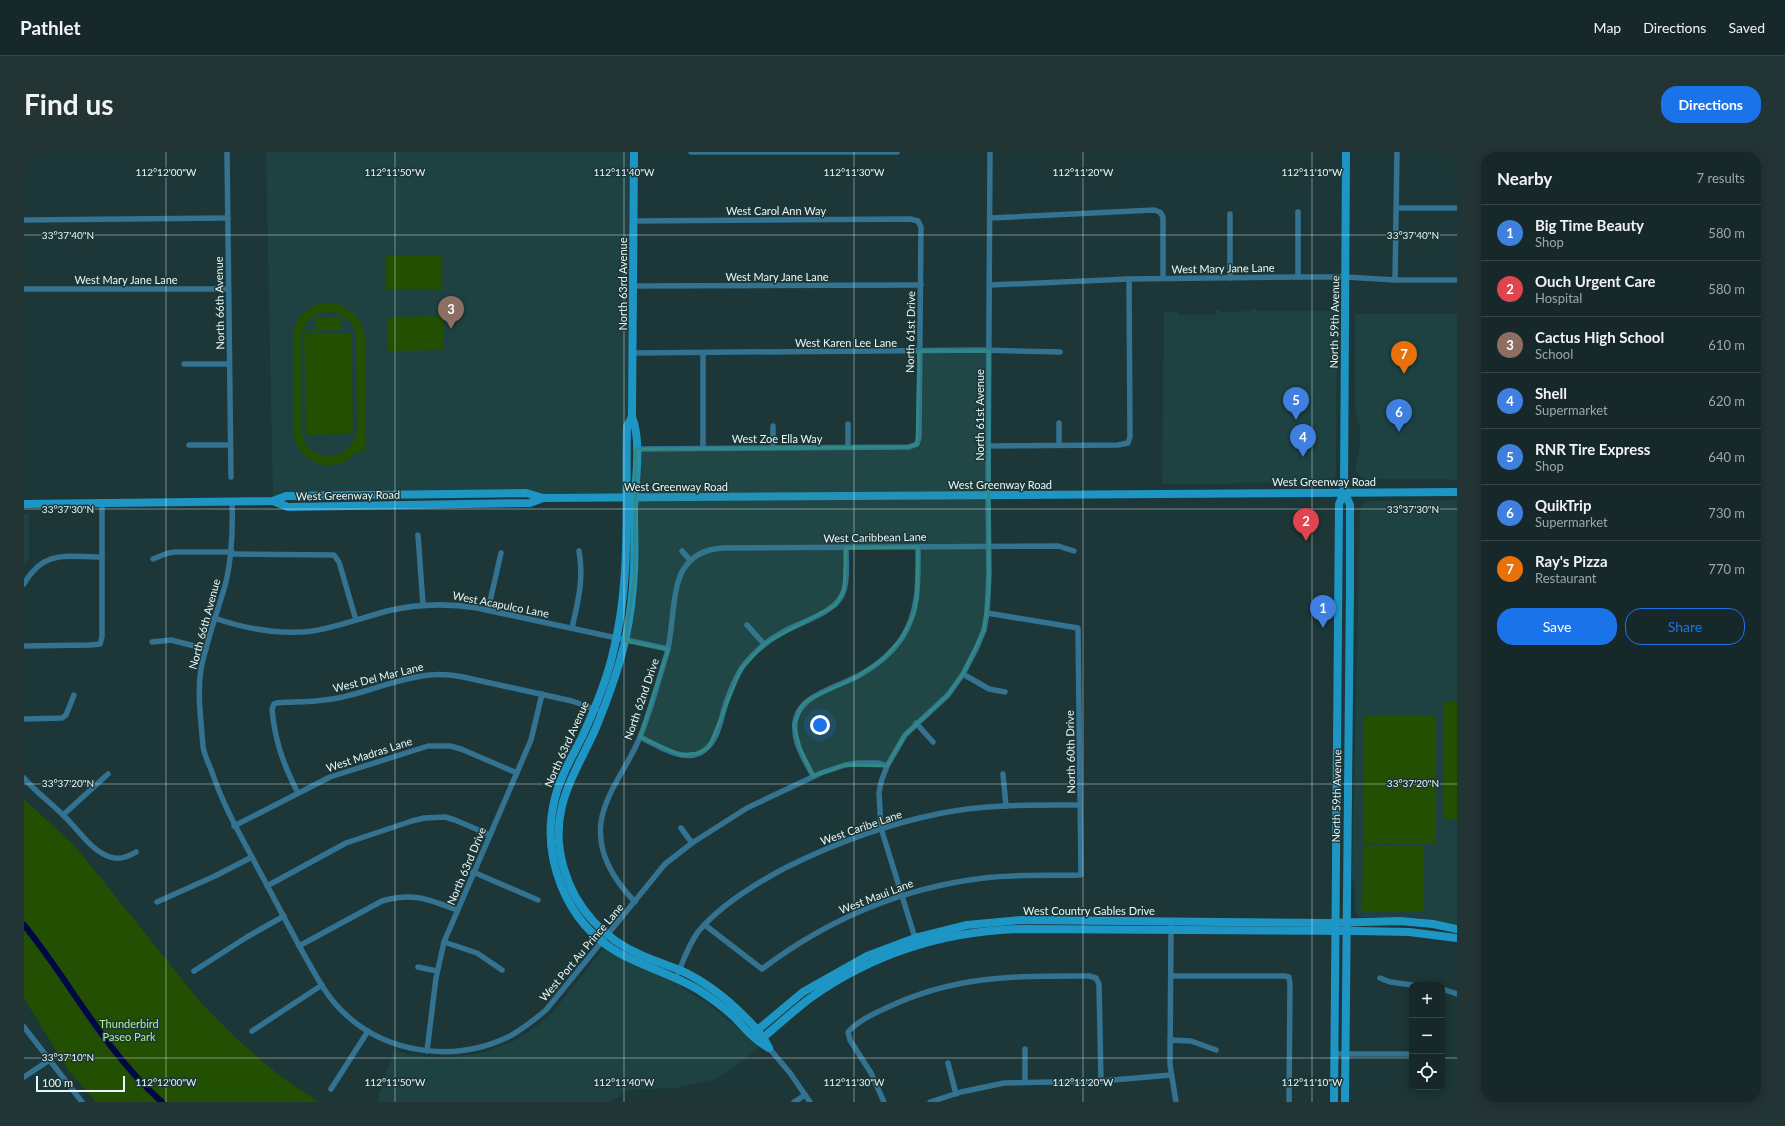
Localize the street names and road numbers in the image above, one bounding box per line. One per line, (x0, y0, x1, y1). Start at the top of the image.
street label: West Carol Ann Way (726, 204, 826, 217)
street label: North 63rd Avenue (616, 237, 629, 330)
street label: North 66th Avenue (212, 256, 226, 350)
street label: West Mary Jane Lane (1171, 261, 1275, 275)
street label: West Mary Jane Lane (725, 270, 829, 283)
street label: West Mary Jane Lane (74, 273, 178, 286)
street label: North 59th Avenue (1327, 275, 1341, 369)
street label: North 61st Drive (903, 291, 917, 373)
street label: West Karen Lee Lane (795, 336, 897, 349)
street label: North 61st Avenue (973, 369, 986, 461)
street label: West Zoe Ella Way (732, 432, 823, 445)
street label: West Greenway Road (1272, 475, 1376, 488)
street label: West Greenway Road (948, 478, 1052, 491)
street label: West Greenway Road (624, 480, 728, 493)
street label: West Greenway Road (296, 488, 400, 502)
street label: West Caribbean Lane (823, 530, 927, 544)
street label: North 66th Avenue (186, 577, 222, 671)
street label: West Acapulco Lane (452, 588, 550, 620)
street label: North 62nd Drive (621, 656, 661, 742)
street label: West Del Mar Lane (331, 659, 425, 695)
street label: North 63rd Avenue (541, 699, 591, 789)
street label: North 60th Drive (1063, 710, 1077, 794)
street label: West Madras Lane (324, 734, 414, 774)
street label: North 59th Avenue (1329, 749, 1343, 843)
street label: West Caribe Lane (819, 807, 904, 847)
street label: North 63rd Drive (444, 825, 488, 907)
street label: West Maui Lane (837, 876, 915, 916)
street label: West Port Au Prince Lane (536, 900, 626, 1003)
street label: West Country Gables Drive (1023, 904, 1155, 917)

